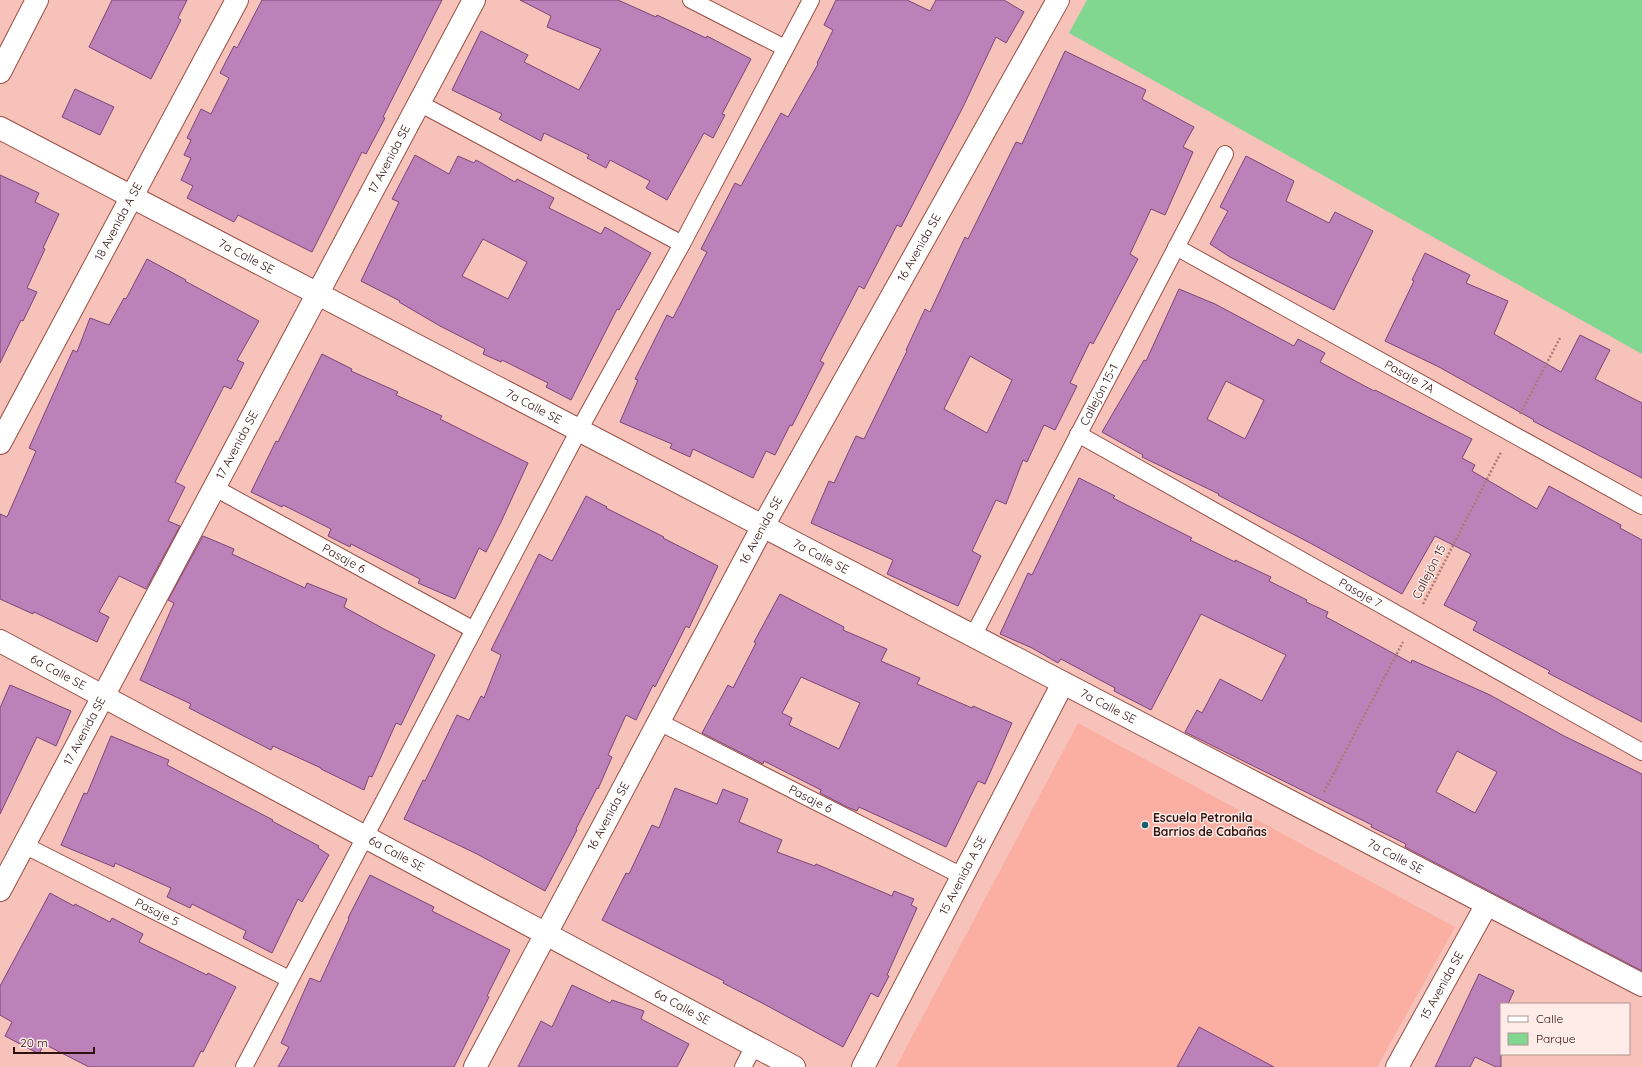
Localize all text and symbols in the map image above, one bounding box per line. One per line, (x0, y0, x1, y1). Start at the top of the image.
street label: 17 Avenida SE (364, 122, 413, 196)
street label: 18 Avenida A SE (91, 180, 145, 263)
street label: 16 Avenida SE (894, 211, 944, 284)
street label: 7a Calle SE (216, 235, 277, 277)
street label: Pasaje 7A (1382, 356, 1437, 396)
street label: Callejón 15-1 (1076, 361, 1121, 428)
street label: 7a Calle SE (503, 385, 565, 427)
street label: 17 Avenida SE (212, 408, 261, 482)
street label: 16 Avenida SE (736, 493, 785, 567)
street label: 7a Calle SE (791, 535, 852, 577)
street label: Pasaje 6 (320, 540, 369, 576)
street label: Callejón 15 (1408, 542, 1449, 601)
street label: Pasaje 7 (1336, 575, 1385, 611)
street label: 6a Calle SE (28, 651, 89, 693)
street label: 7a Calle SE (1078, 685, 1139, 727)
street label: 17 Avenida SE (60, 694, 109, 768)
street label: 16 Avenida SE (584, 779, 632, 853)
street label: Pasaje 6 (786, 781, 836, 816)
place label: Escuela Petronila Barrios de Cabañas (1153, 810, 1267, 839)
marker: Escuela Petronila Barrios de Cabañas (1140, 820, 1150, 830)
street label: 6a Calle SE (366, 832, 427, 874)
street label: 15 Avenida A SE (936, 833, 989, 917)
street label: 7a Calle SE (1365, 835, 1426, 877)
street label: Pasaje 5 (133, 894, 182, 929)
street label: 15 Avenida SE (1417, 948, 1466, 1022)
street label: 6a Calle SE (652, 985, 713, 1028)
legend (1500, 1003, 1630, 1055)
text: Calle (1536, 1011, 1564, 1026)
scale bar (14, 1029, 94, 1055)
text: Parque (1536, 1031, 1576, 1046)
text: 20 m (20, 1035, 48, 1050)

